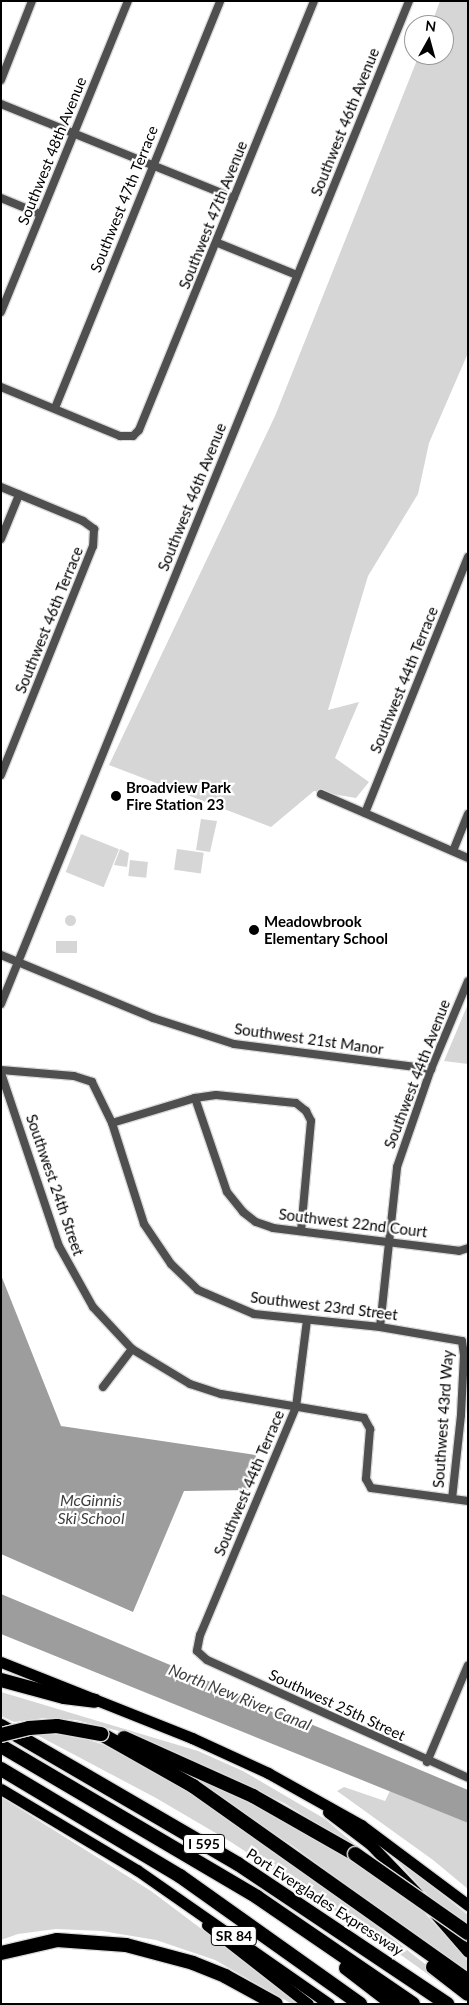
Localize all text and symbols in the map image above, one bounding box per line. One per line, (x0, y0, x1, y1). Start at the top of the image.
north arrow (404, 15, 454, 65)
text: N (424, 17, 437, 35)
street label: Southwest 46th Avenue (307, 45, 383, 199)
street label: Southwest 48th Avenue (14, 74, 90, 228)
street label: Southwest 47th Terrace (86, 123, 162, 275)
street label: Southwest 47th Avenue (175, 138, 251, 292)
street label: Southwest 46th Avenue (154, 420, 230, 574)
street label: Southwest 46th Terrace (11, 544, 87, 696)
street label: Southwest 44th Terrace (366, 604, 442, 756)
place label: Broadview Park Fire Station 23 (126, 778, 231, 813)
marker: Broadview Park Fire Station 23 (110, 790, 122, 802)
place label: Meadowbrook Elementary School (264, 912, 388, 947)
marker: Meadowbrook Elementary School (248, 924, 260, 936)
street label: Southwest 44th Avenue (380, 997, 454, 1151)
street label: Southwest 21st Manor (233, 1020, 385, 1058)
street label: Southwest 24th Street (22, 1112, 88, 1258)
street label: Southwest 22nd Court (278, 1205, 428, 1241)
street label: Southwest 23rd Street (249, 1288, 399, 1324)
street label: Southwest 43rd Way (429, 1349, 457, 1489)
street label: Southwest 44th Terrace (210, 1407, 288, 1559)
water label: McGinnis Ski School (57, 1490, 125, 1528)
water label: North New River Canal (166, 1660, 314, 1734)
street label: Southwest 25th Street (266, 1665, 408, 1745)
road number: I 595 (183, 1832, 225, 1856)
street label: Port Everglades Expressway (243, 1844, 407, 1960)
road number: SR 84 (210, 1924, 258, 1948)

